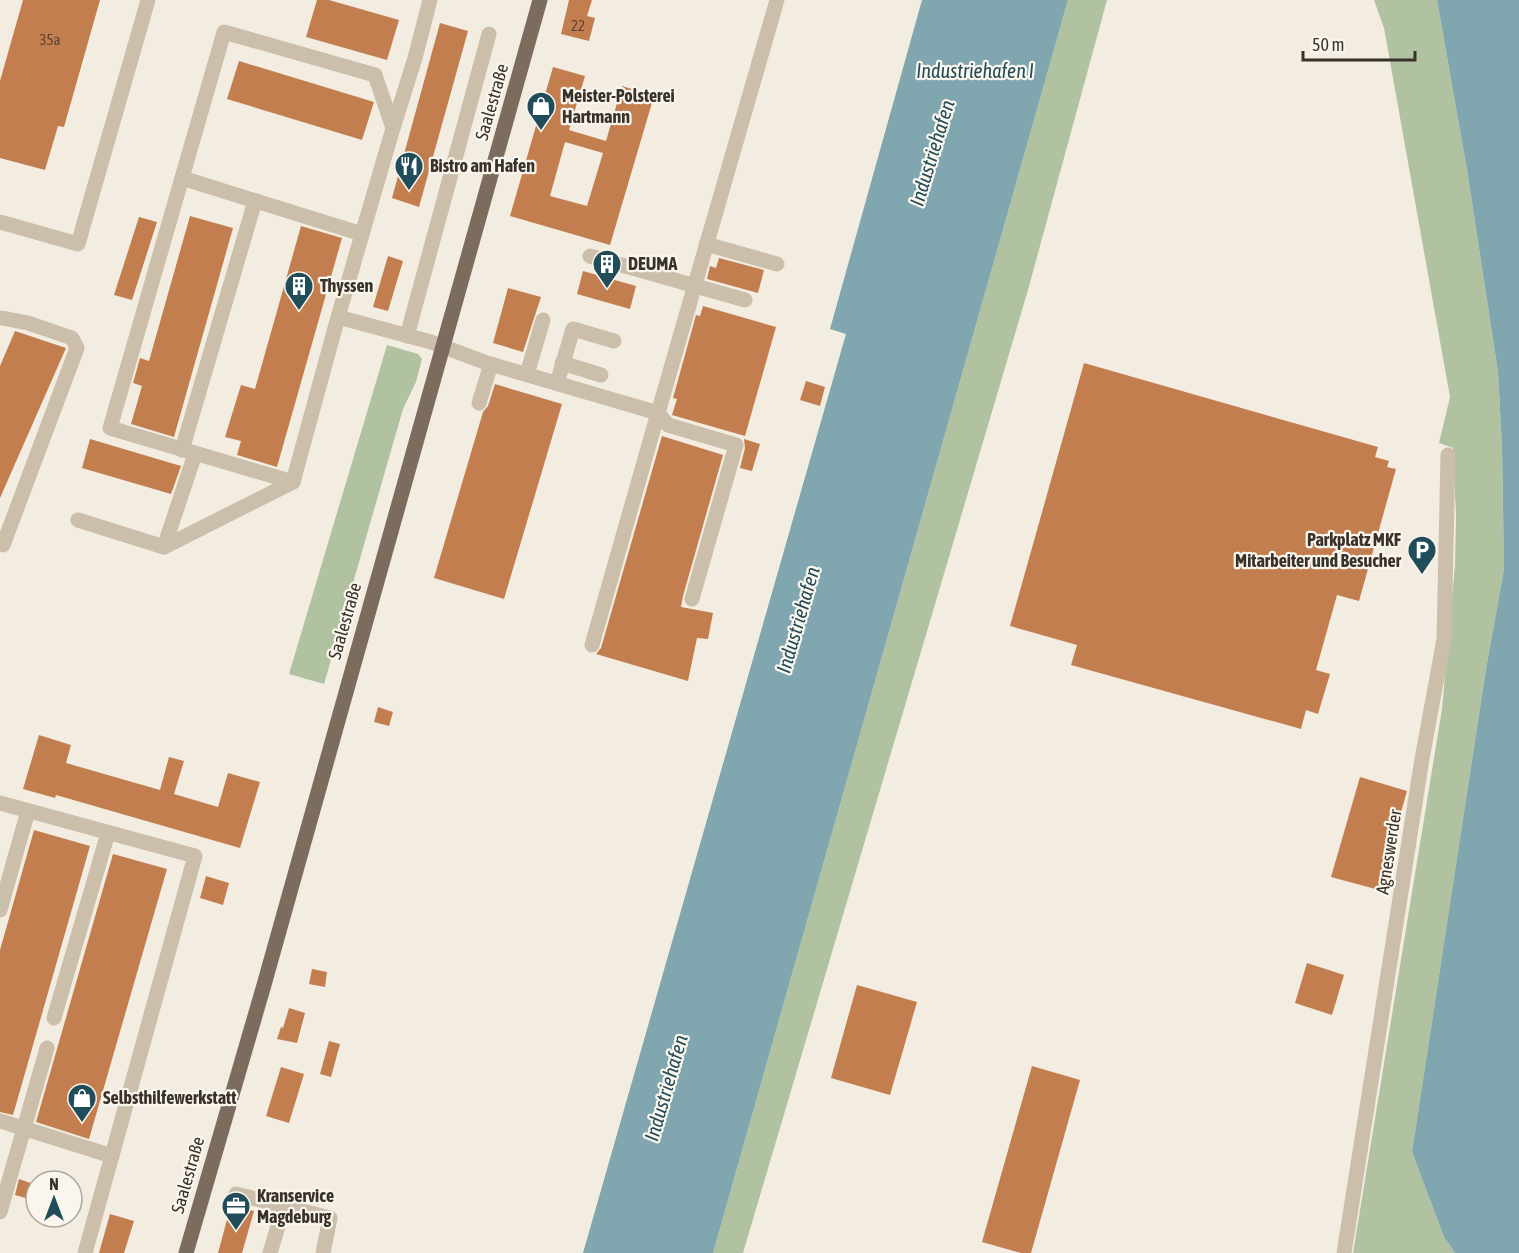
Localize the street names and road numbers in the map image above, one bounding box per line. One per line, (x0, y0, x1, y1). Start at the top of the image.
street label: Saalestraße (471, 61, 512, 143)
street label: Saalestraße (324, 580, 365, 662)
street label: Agneswerder (1371, 807, 1406, 896)
street label: Saalestraße (167, 1134, 208, 1216)

